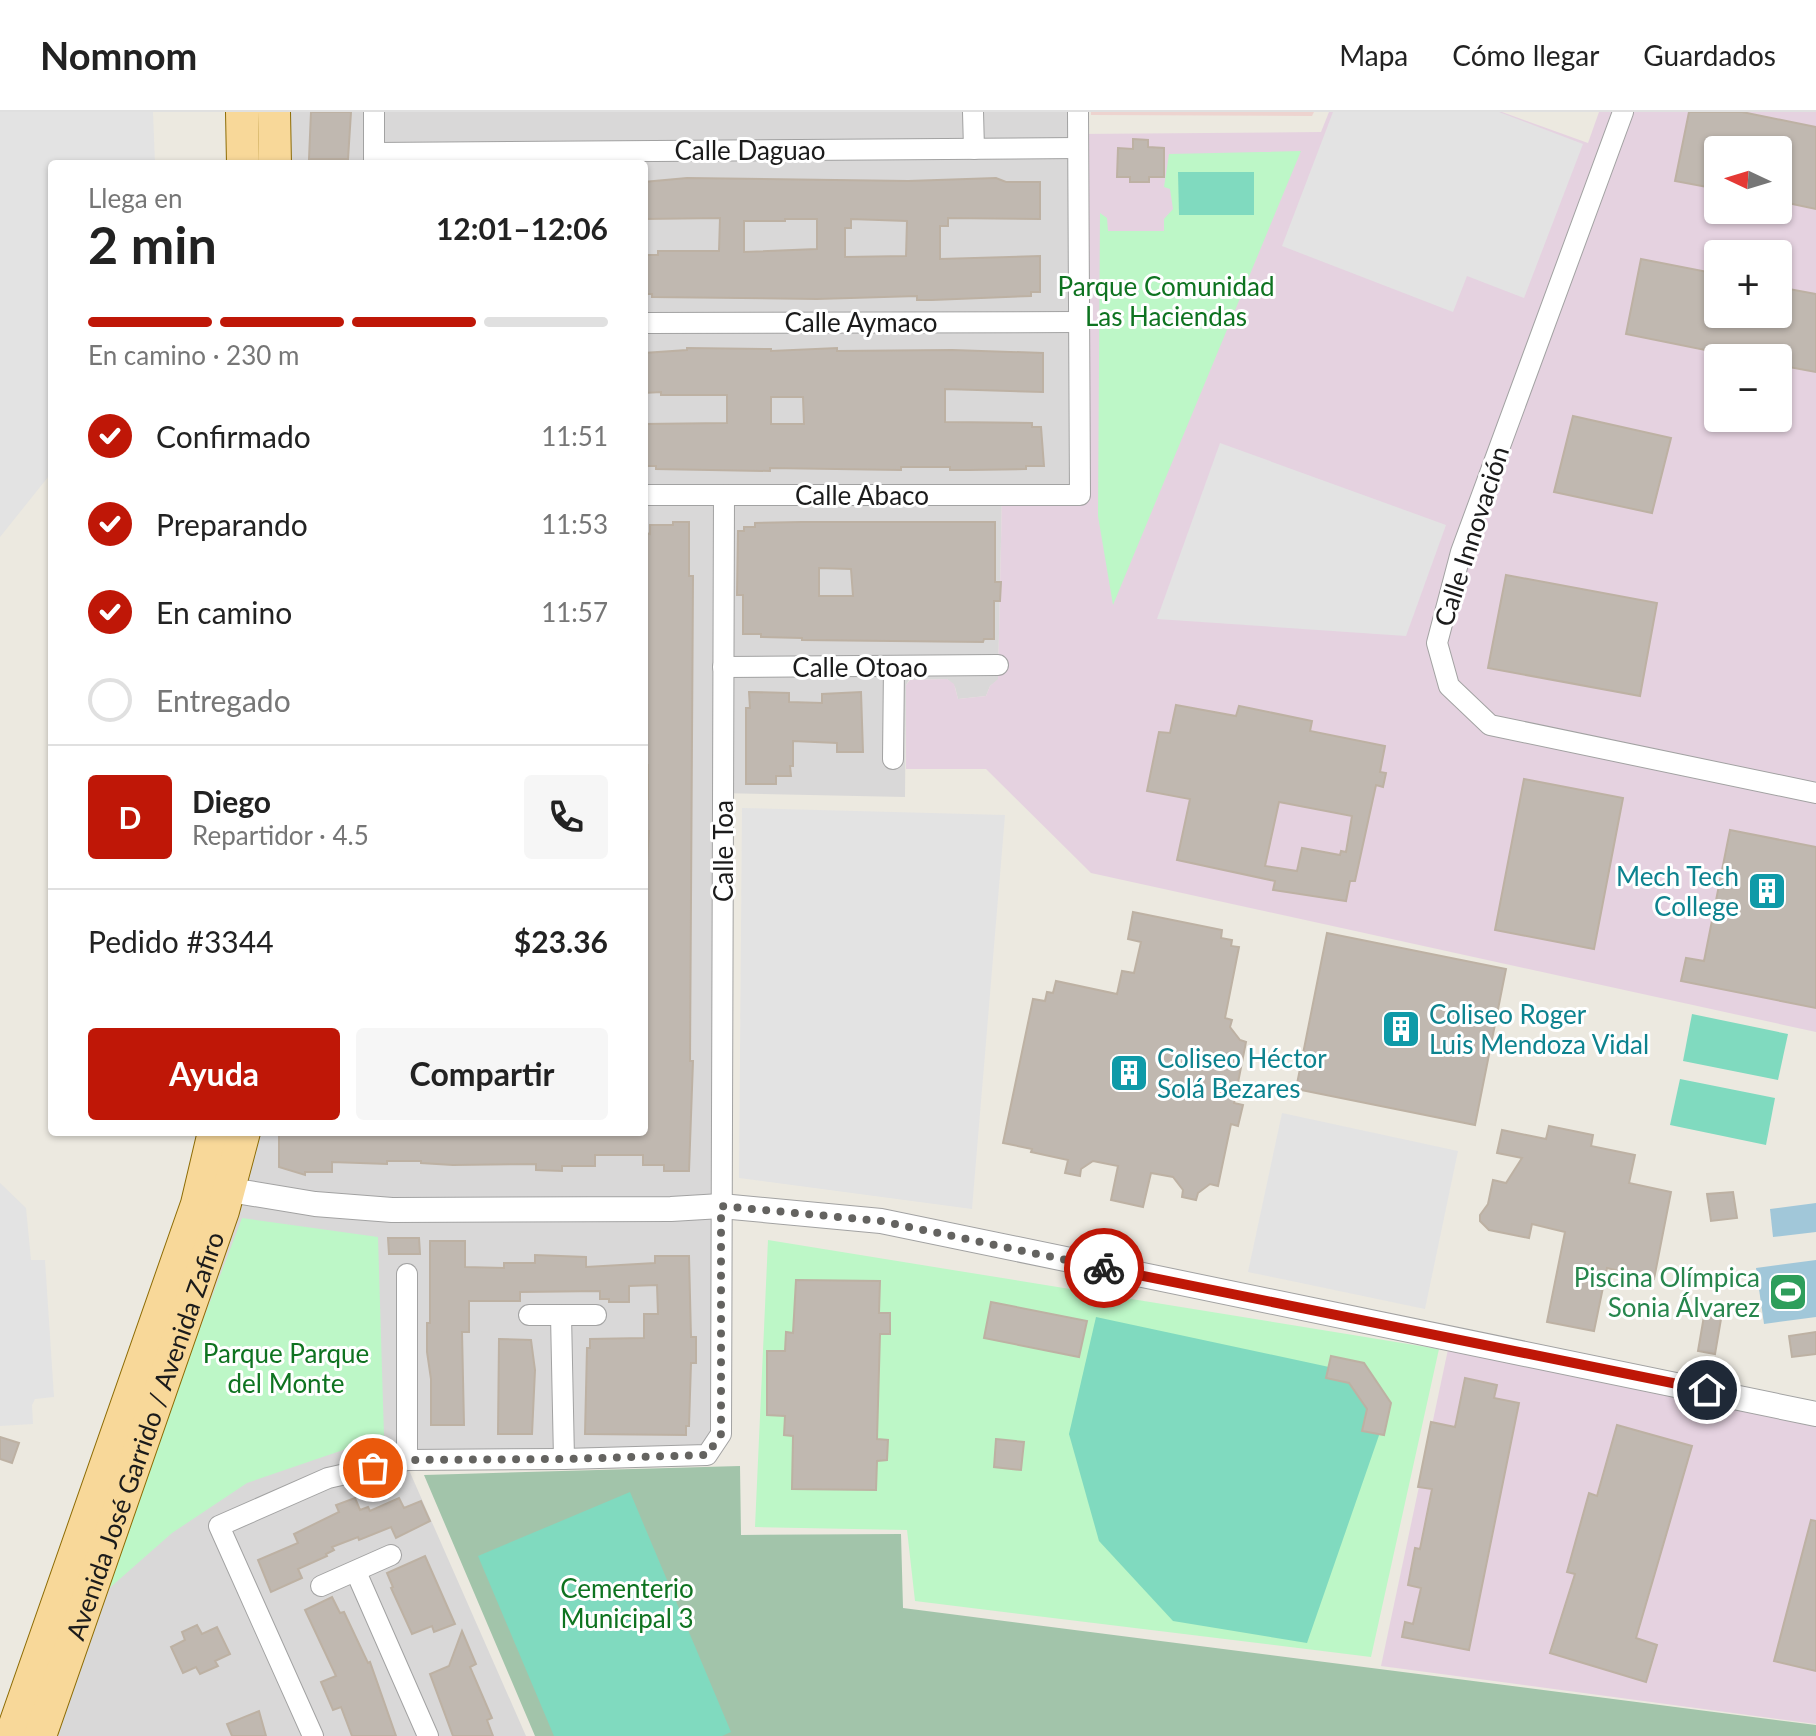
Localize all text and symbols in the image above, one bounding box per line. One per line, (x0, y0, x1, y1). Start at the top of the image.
text: Nomnom (40, 32, 197, 78)
text: Mapa (1339, 38, 1408, 72)
text: Cómo llegar (1452, 38, 1599, 72)
text: Guardados (1643, 38, 1776, 72)
street label: Calle Daguao (675, 134, 825, 166)
north arrow (1704, 136, 1792, 224)
map controls (1704, 136, 1792, 432)
text: Llega en (88, 182, 183, 214)
text: 12:01–12:06 (436, 210, 608, 246)
text: 2 min (88, 213, 217, 275)
button: + (1704, 240, 1792, 328)
park label: Parque Comunidad Las Haciendas (1057, 270, 1275, 332)
street label: Calle Aymaco (784, 306, 938, 338)
text: En camino · 230 m (88, 339, 299, 371)
button: − (1704, 344, 1792, 432)
icon: check (88, 414, 132, 458)
text: Confirmado (156, 418, 311, 454)
text: 11:51 (541, 420, 608, 452)
street label: Calle Innovación (1427, 442, 1515, 630)
street label: Calle Abaco (795, 479, 929, 511)
icon: check (88, 502, 132, 546)
text: Preparando (156, 506, 308, 542)
text: 11:53 (541, 508, 608, 540)
icon: check (88, 590, 132, 634)
text: En camino (156, 594, 292, 630)
text: 11:57 (541, 596, 608, 628)
street label: Calle Otoao (792, 651, 928, 683)
text: Entregado (156, 682, 291, 718)
button: phone (524, 775, 608, 859)
text: Diego (192, 783, 271, 819)
text: D (119, 799, 141, 835)
street label: Calle Toa (707, 800, 739, 902)
text: Repartidor · 4.5 (192, 819, 369, 851)
place label: Mech Tech College (1616, 860, 1739, 922)
building icon: Mech Tech College (1746, 870, 1788, 912)
text: Pedido #3344 (88, 923, 274, 959)
text: $23.36 (514, 923, 608, 959)
place label: Coliseo Roger Luis Mendoza Vidal (1429, 998, 1649, 1060)
building icon: Coliseo Roger Luis Mendoza Vidal (1380, 1008, 1422, 1050)
button: Ayuda (88, 1028, 340, 1120)
button: Compartir (356, 1028, 608, 1120)
place label: Coliseo Héctor Solá Bezares (1157, 1042, 1327, 1104)
building icon: Coliseo Héctor Solá Bezares (1108, 1052, 1150, 1094)
street label: Avenida José Garrido / Avenida Zafiro (59, 1227, 231, 1644)
courier (1064, 1228, 1144, 1308)
icon: bike (1082, 1246, 1126, 1290)
place label: Piscina Olímpica Sonia Álvarez (1574, 1261, 1760, 1323)
sports icon: Piscina Olímpica Sonia Álvarez (1767, 1271, 1809, 1313)
park label: Parque Parque del Monte (203, 1337, 369, 1399)
pin (1673, 1356, 1741, 1424)
icon: home (1685, 1368, 1729, 1412)
pin (339, 1434, 407, 1502)
icon: bag (351, 1446, 395, 1490)
park label: Cementerio Municipal 3 (560, 1572, 694, 1634)

